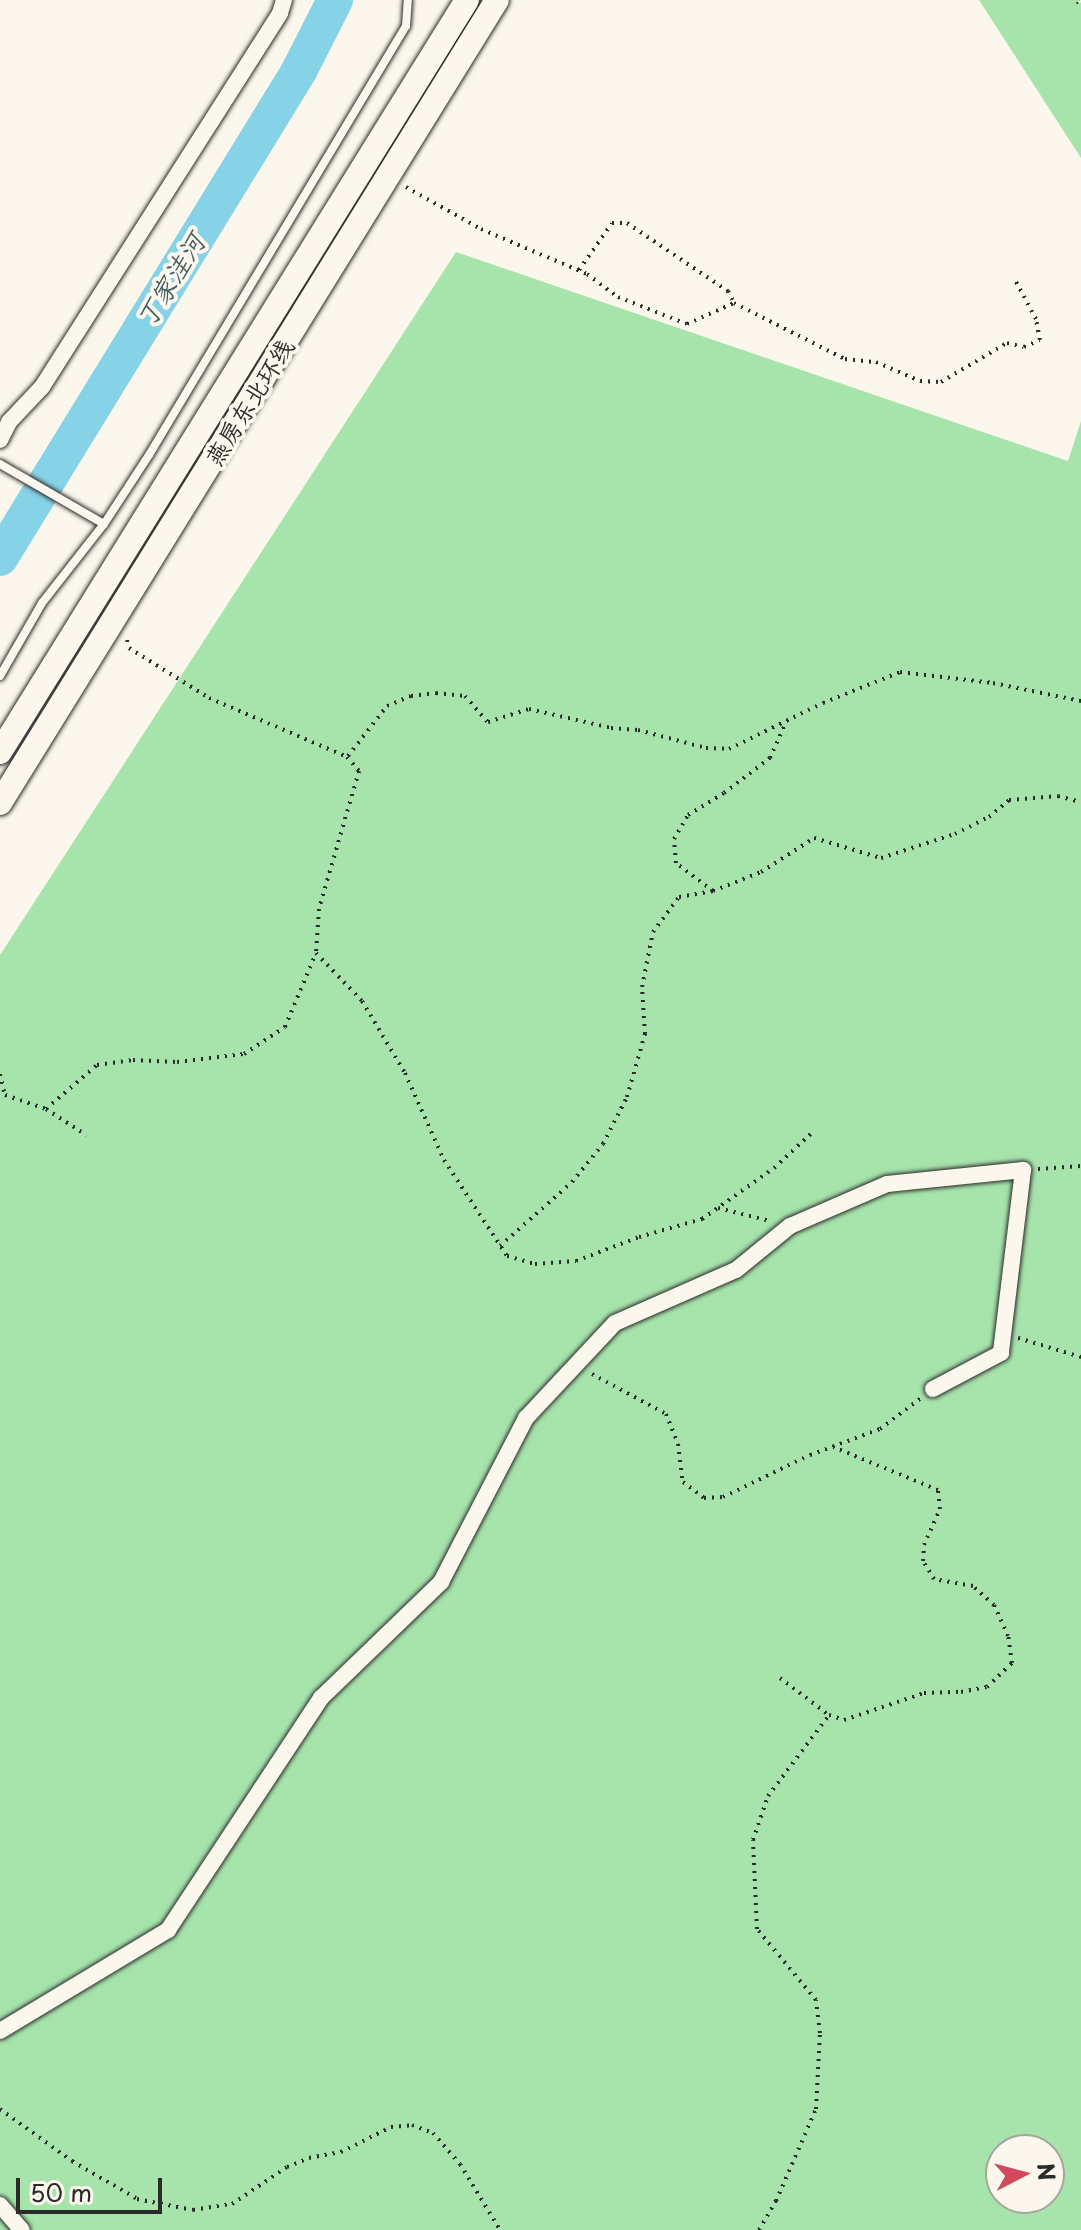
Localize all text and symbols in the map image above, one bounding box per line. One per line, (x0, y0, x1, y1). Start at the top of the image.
water label: 丁家洼河 (129, 228, 211, 332)
street label: 燕房东北环线 (199, 333, 299, 471)
north arrow (985, 2134, 1065, 2214)
text: N (1030, 2161, 1065, 2182)
scale bar (20, 2162, 166, 2212)
text: 50 m (30, 2174, 92, 2210)

